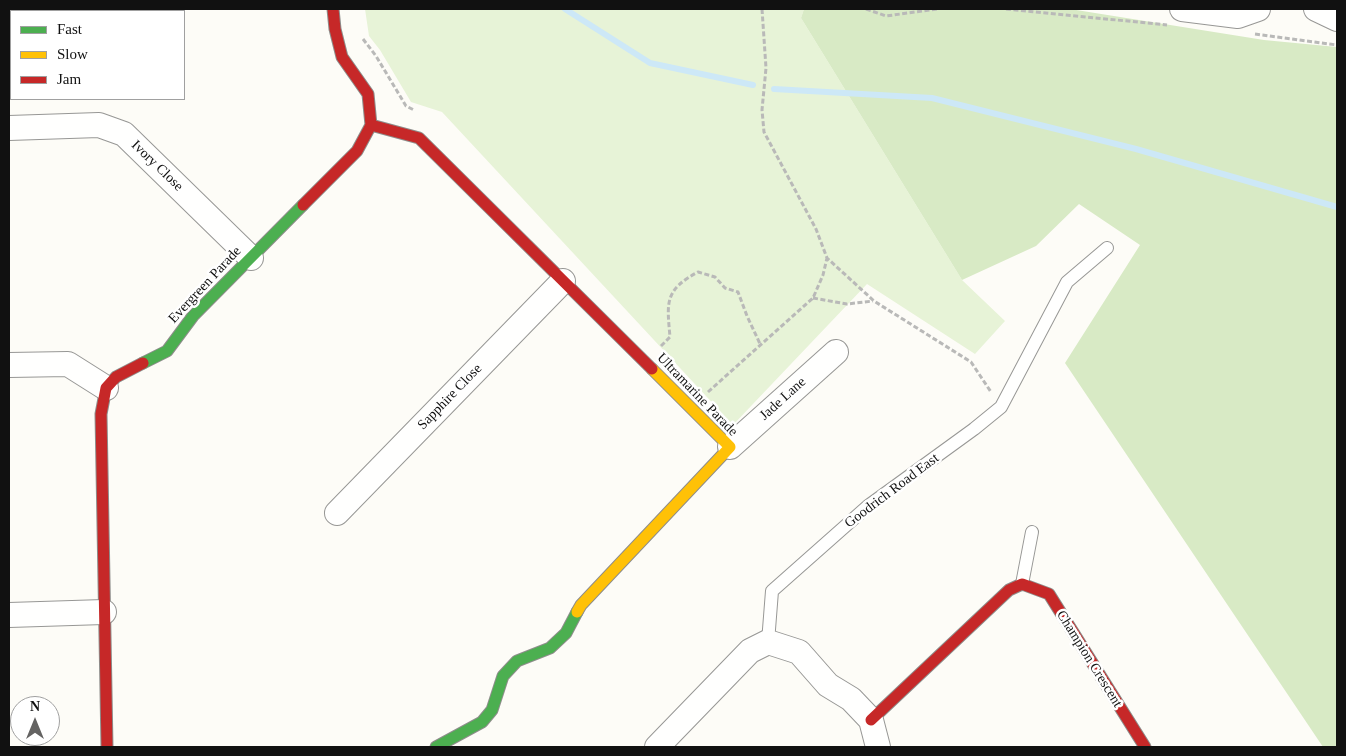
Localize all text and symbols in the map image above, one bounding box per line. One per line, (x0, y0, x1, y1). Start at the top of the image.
legend (10, 10, 185, 100)
text: Fast (57, 21, 82, 37)
text: Slow (57, 46, 88, 62)
text: Jam (57, 71, 81, 87)
street label: Ivory Close (128, 137, 186, 195)
street label: Evergreen Parade (165, 243, 245, 327)
street label: Ultramarine Parade (653, 350, 741, 440)
street label: Sapphire Close (414, 361, 486, 433)
street label: Jade Lane (756, 374, 810, 424)
street label: Goodrich Road East (842, 450, 942, 532)
street label: Champion Crescent (1053, 608, 1125, 710)
north arrow (10, 696, 60, 746)
text: N (30, 699, 40, 714)

